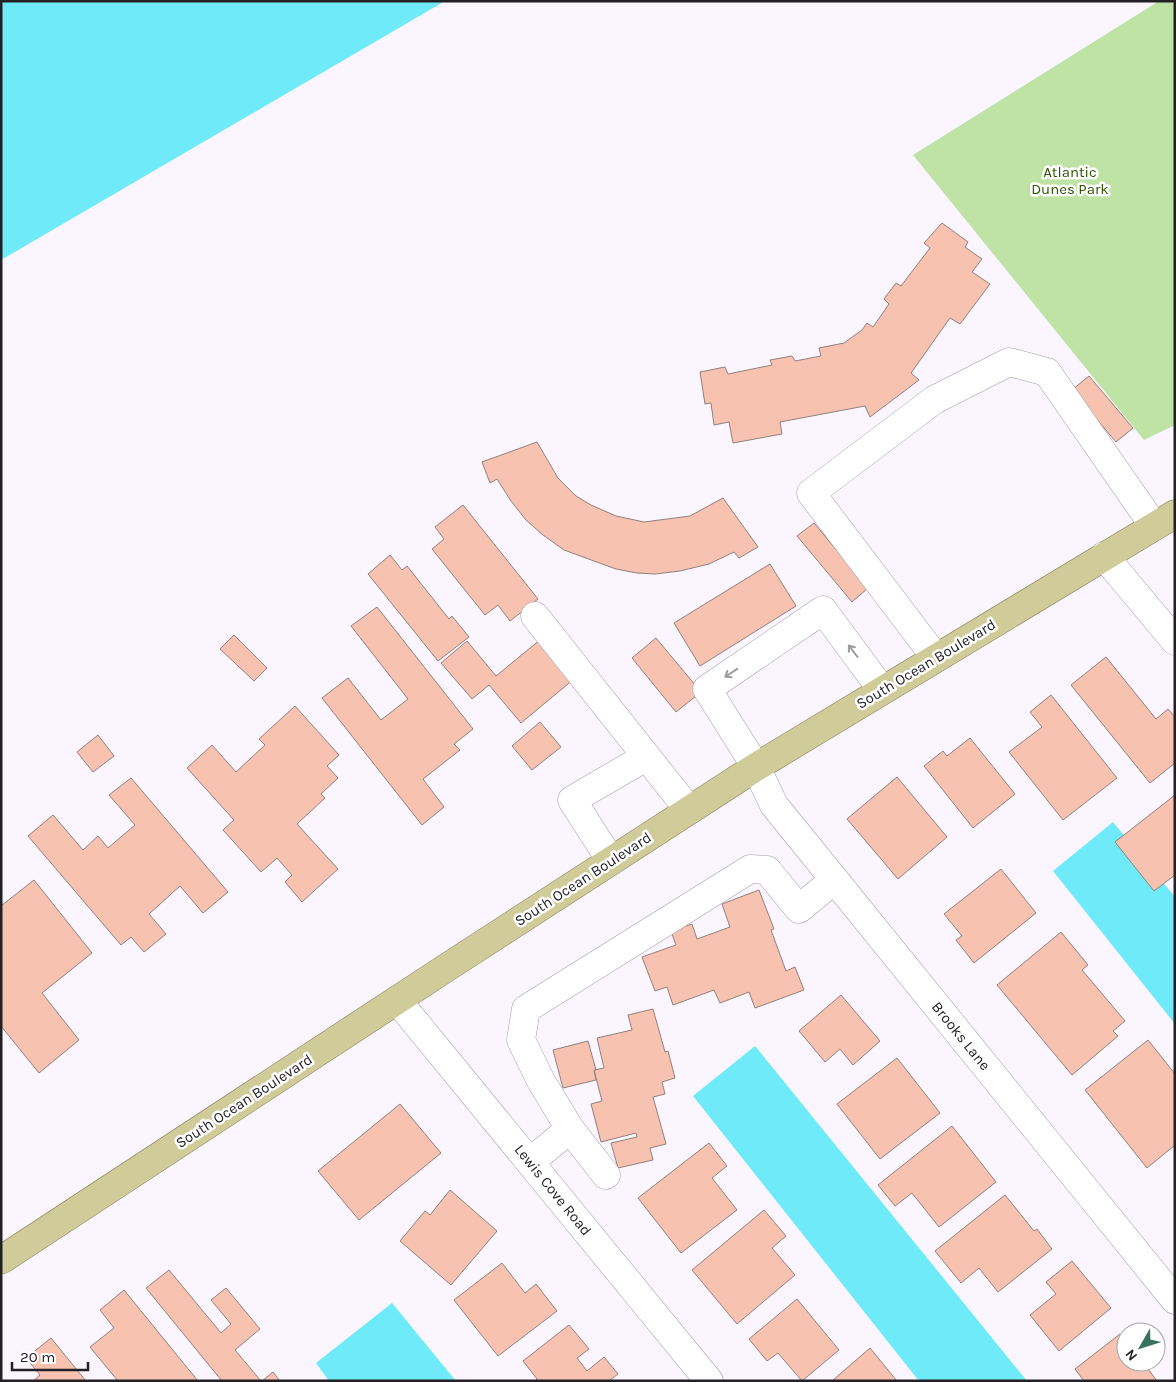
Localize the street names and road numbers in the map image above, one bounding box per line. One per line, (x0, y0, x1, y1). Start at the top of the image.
street label: South Ocean Boulevard (853, 615, 999, 713)
street label: South Ocean Boulevard (511, 828, 655, 930)
street label: Brooks Lane (928, 998, 994, 1074)
street label: South Ocean Boulevard (172, 1050, 316, 1152)
street label: Lewis Cove Road (511, 1141, 595, 1239)

